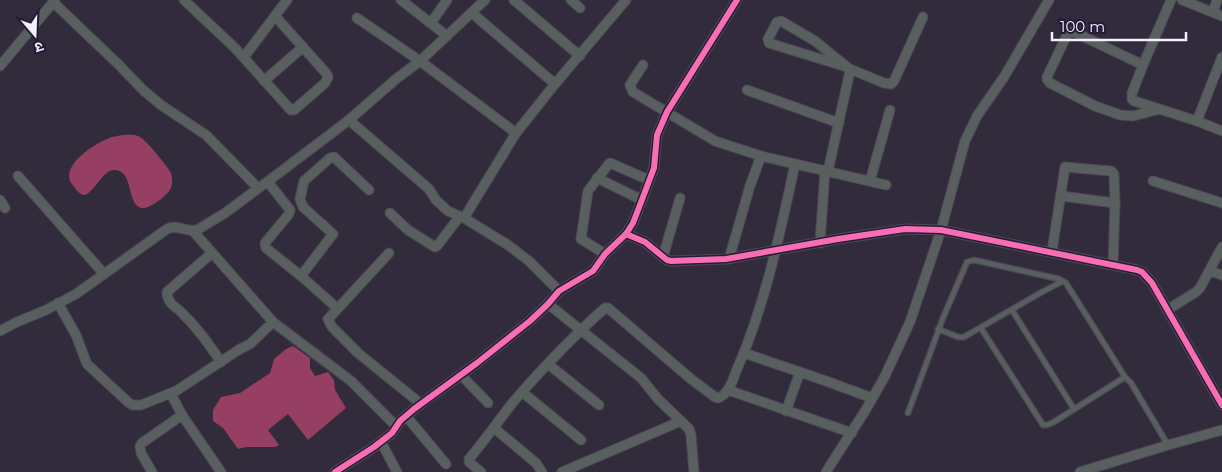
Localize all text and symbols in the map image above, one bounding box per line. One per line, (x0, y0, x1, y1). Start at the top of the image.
north arrow (10, 10, 60, 60)
scale bar (1052, 10, 1186, 42)
text: 100 m (1060, 17, 1105, 36)
text: उ (32, 37, 46, 57)

